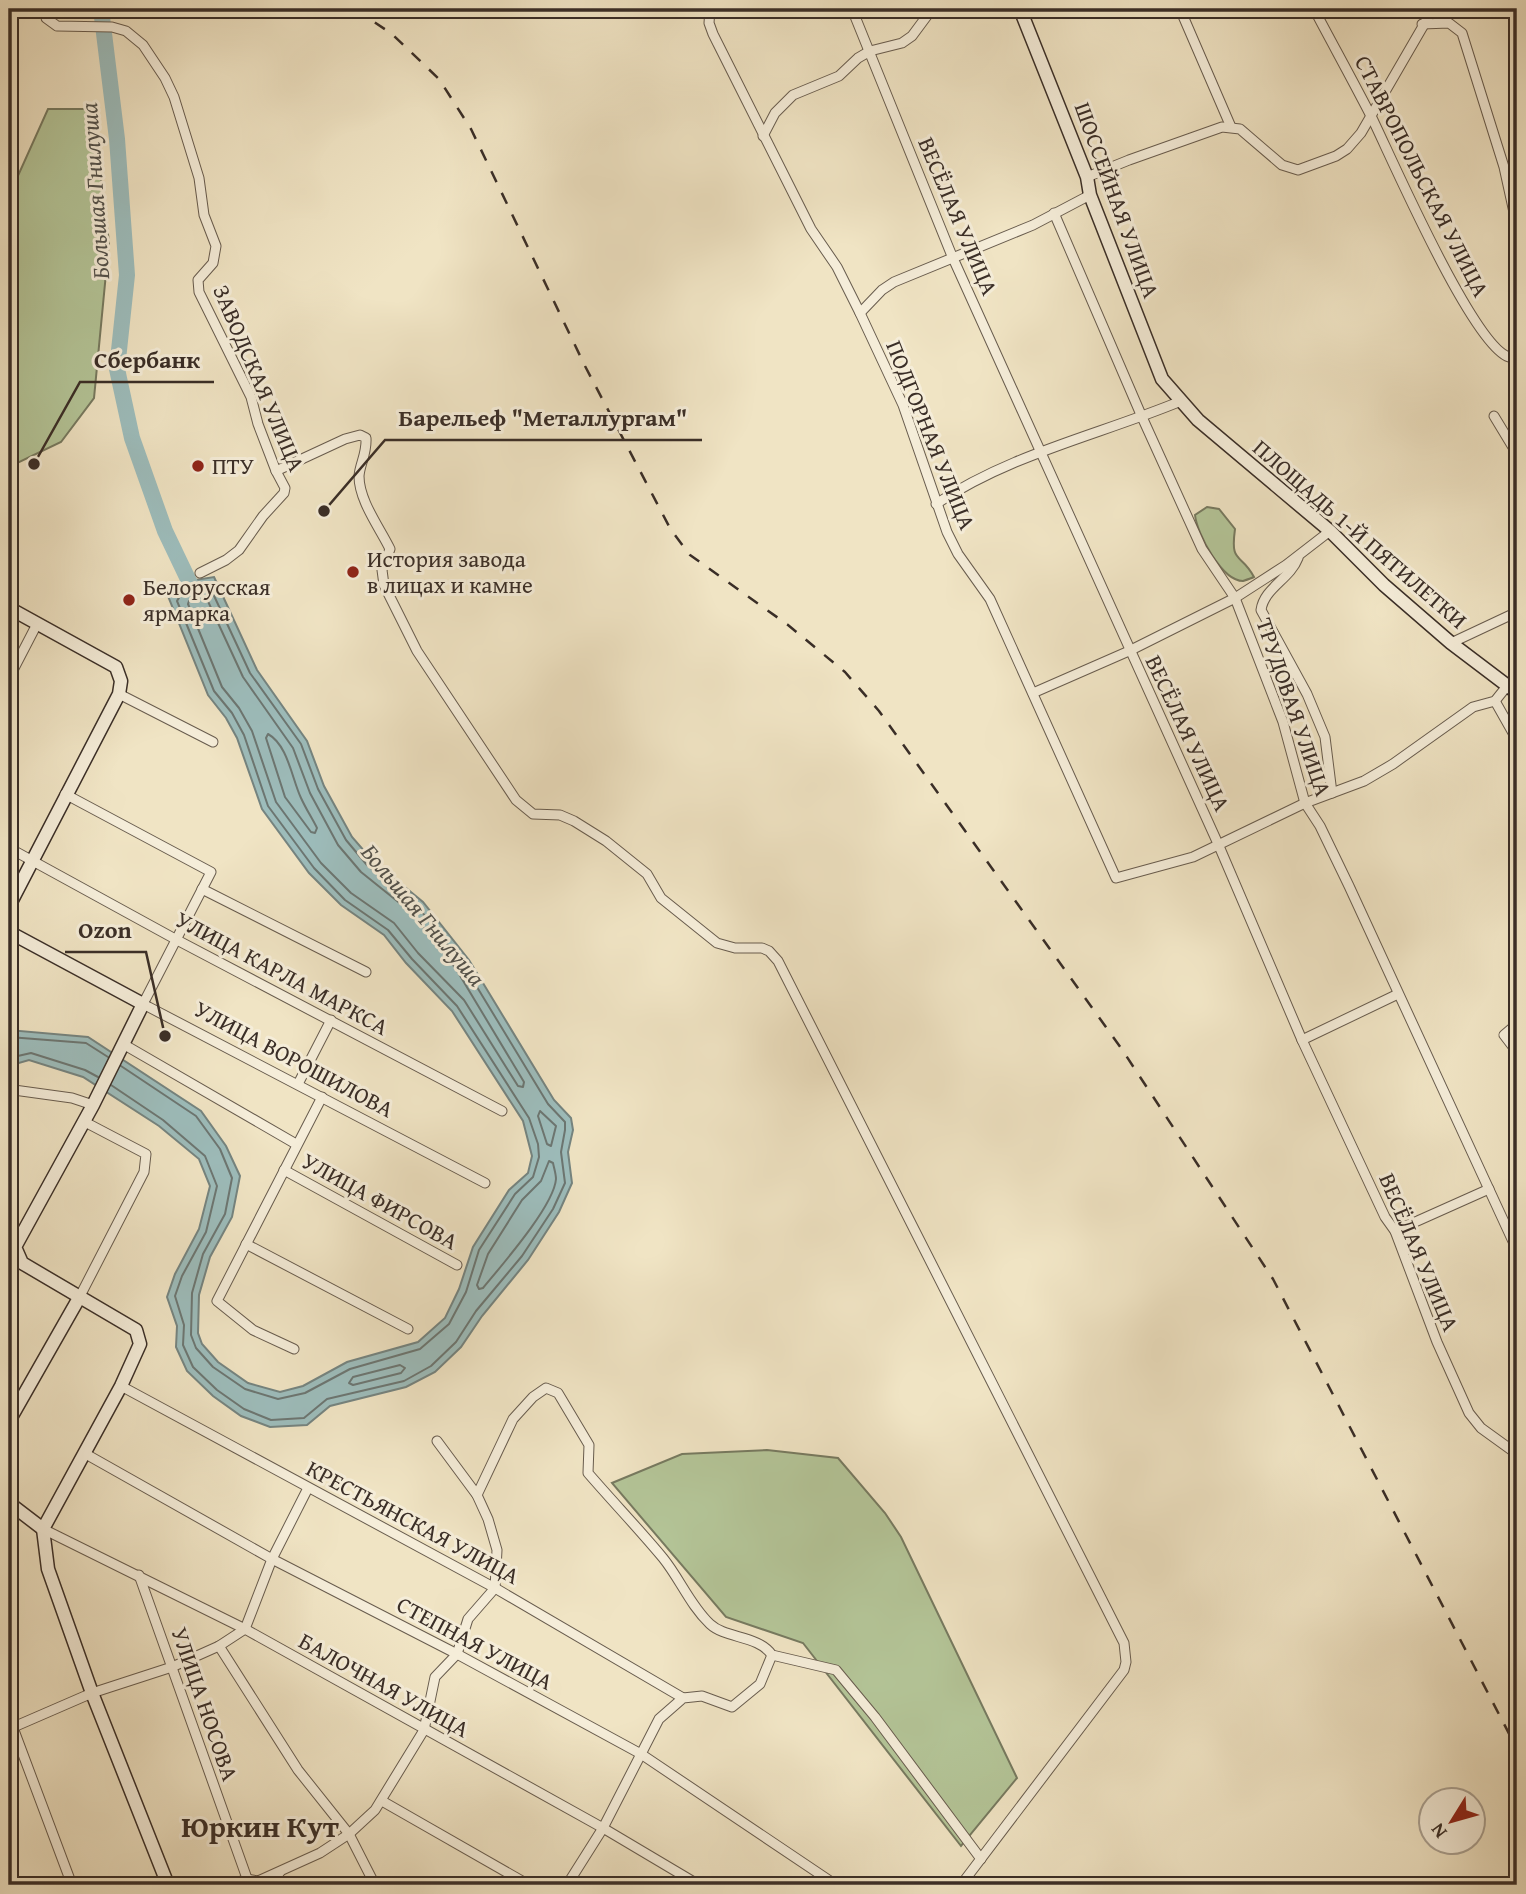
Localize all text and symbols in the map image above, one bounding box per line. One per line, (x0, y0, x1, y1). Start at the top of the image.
street label: СТАВРОПОЛЬСКАЯ УЛИЦА (1347, 49, 1498, 302)
street label: ШОССЕЙНАЯ УЛИЦА (1067, 97, 1168, 302)
water label: Большая Гнилуша (71, 102, 118, 281)
street label: ВЕСЁЛАЯ УЛИЦА (910, 132, 1007, 300)
street label: ЗАВОДСКАЯ УЛИЦА (205, 280, 314, 476)
street label: ПОДГОРНАЯ УЛИЦА (878, 335, 985, 535)
callout: Сбербанк (80, 337, 214, 382)
text: Сбербанк (94, 342, 200, 377)
callout: Барельеф "Металлургам" (385, 395, 702, 440)
text: Барельеф "Металлургам" (399, 400, 687, 435)
street label: ПЛОЩАДЬ 1-Й ПЯТИЛЕТКИ (1246, 431, 1475, 636)
place label: ПТУ (212, 449, 255, 482)
marker: ПТУ (190, 458, 206, 474)
place label: История завода в лицах и камне (367, 542, 533, 601)
marker: История завода в лицах и камне (345, 564, 361, 580)
place label: Белорусская ярмарка (142, 570, 271, 629)
marker: Белорусская ярмарка (121, 592, 137, 608)
street label: ТРУДОВАЯ УЛИЦА (1249, 613, 1340, 800)
street label: ВЕСЁЛАЯ УЛИЦА (1138, 649, 1239, 816)
water label: Большая Гнилуша (353, 836, 494, 994)
street label: УЛИЦА КАРЛА МАРКСА (170, 902, 395, 1043)
callout: Ozon (65, 907, 146, 952)
text: Ozon (78, 912, 132, 947)
street label: УЛИЦА ВОРОШИЛОВА (189, 992, 400, 1125)
street label: УЛИЦА ФИРСОВА (296, 1144, 464, 1257)
street label: ВЕСЁЛАЯ УЛИЦА (1371, 1168, 1468, 1336)
street label: КРЕСТЬЯНСКАЯ УЛИЦА (301, 1451, 526, 1592)
street label: СТЕПНАЯ УЛИЦА (391, 1587, 559, 1698)
street label: УЛИЦА НОСОВА (164, 1623, 247, 1785)
street label: БАЛОЧНАЯ УЛИЦА (293, 1624, 475, 1745)
north arrow (1418, 1786, 1488, 1856)
district label: Юркин Кут (181, 1804, 340, 1848)
text: N (1423, 1817, 1453, 1845)

